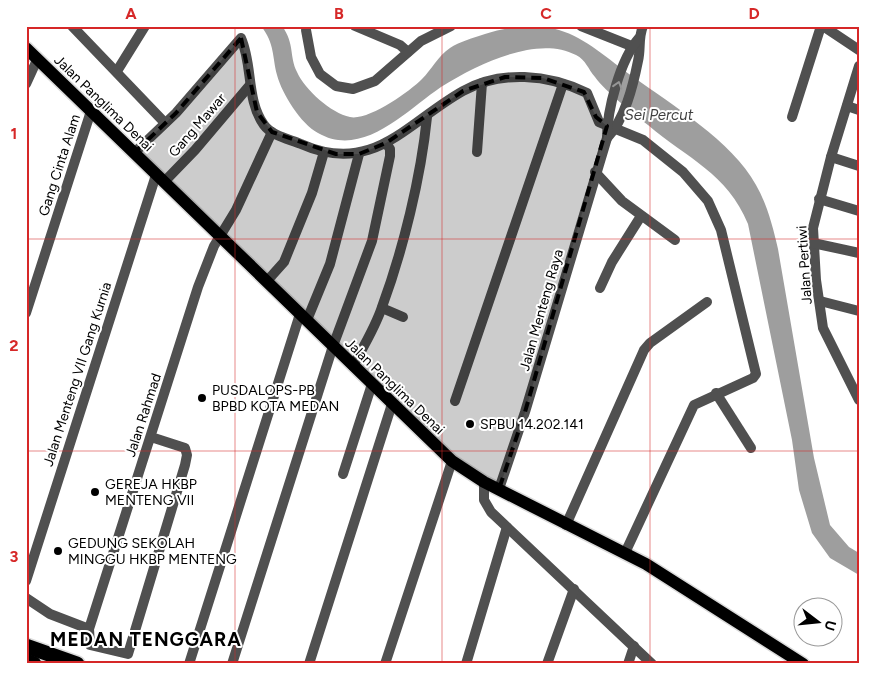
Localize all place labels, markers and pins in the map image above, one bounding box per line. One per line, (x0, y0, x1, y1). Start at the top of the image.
place label: PUSDALOPS-PB BPBD KOTA MEDAN (212, 382, 339, 415)
marker: PUSDALOPS-PB BPBD KOTA MEDAN (196, 392, 208, 404)
place label: SPBU 14.202.141 (480, 416, 584, 433)
marker: SPBU 14.202.141 (464, 418, 476, 430)
place label: GEREJA HKBP MENTENG VII (105, 476, 197, 509)
marker: GEREJA HKBP MENTENG VII (89, 486, 101, 498)
place label: GEDUNG SEKOLAH MINGGU HKBP MENTENG (68, 535, 237, 568)
marker: GEDUNG SEKOLAH MINGGU HKBP MENTENG (52, 545, 64, 557)

